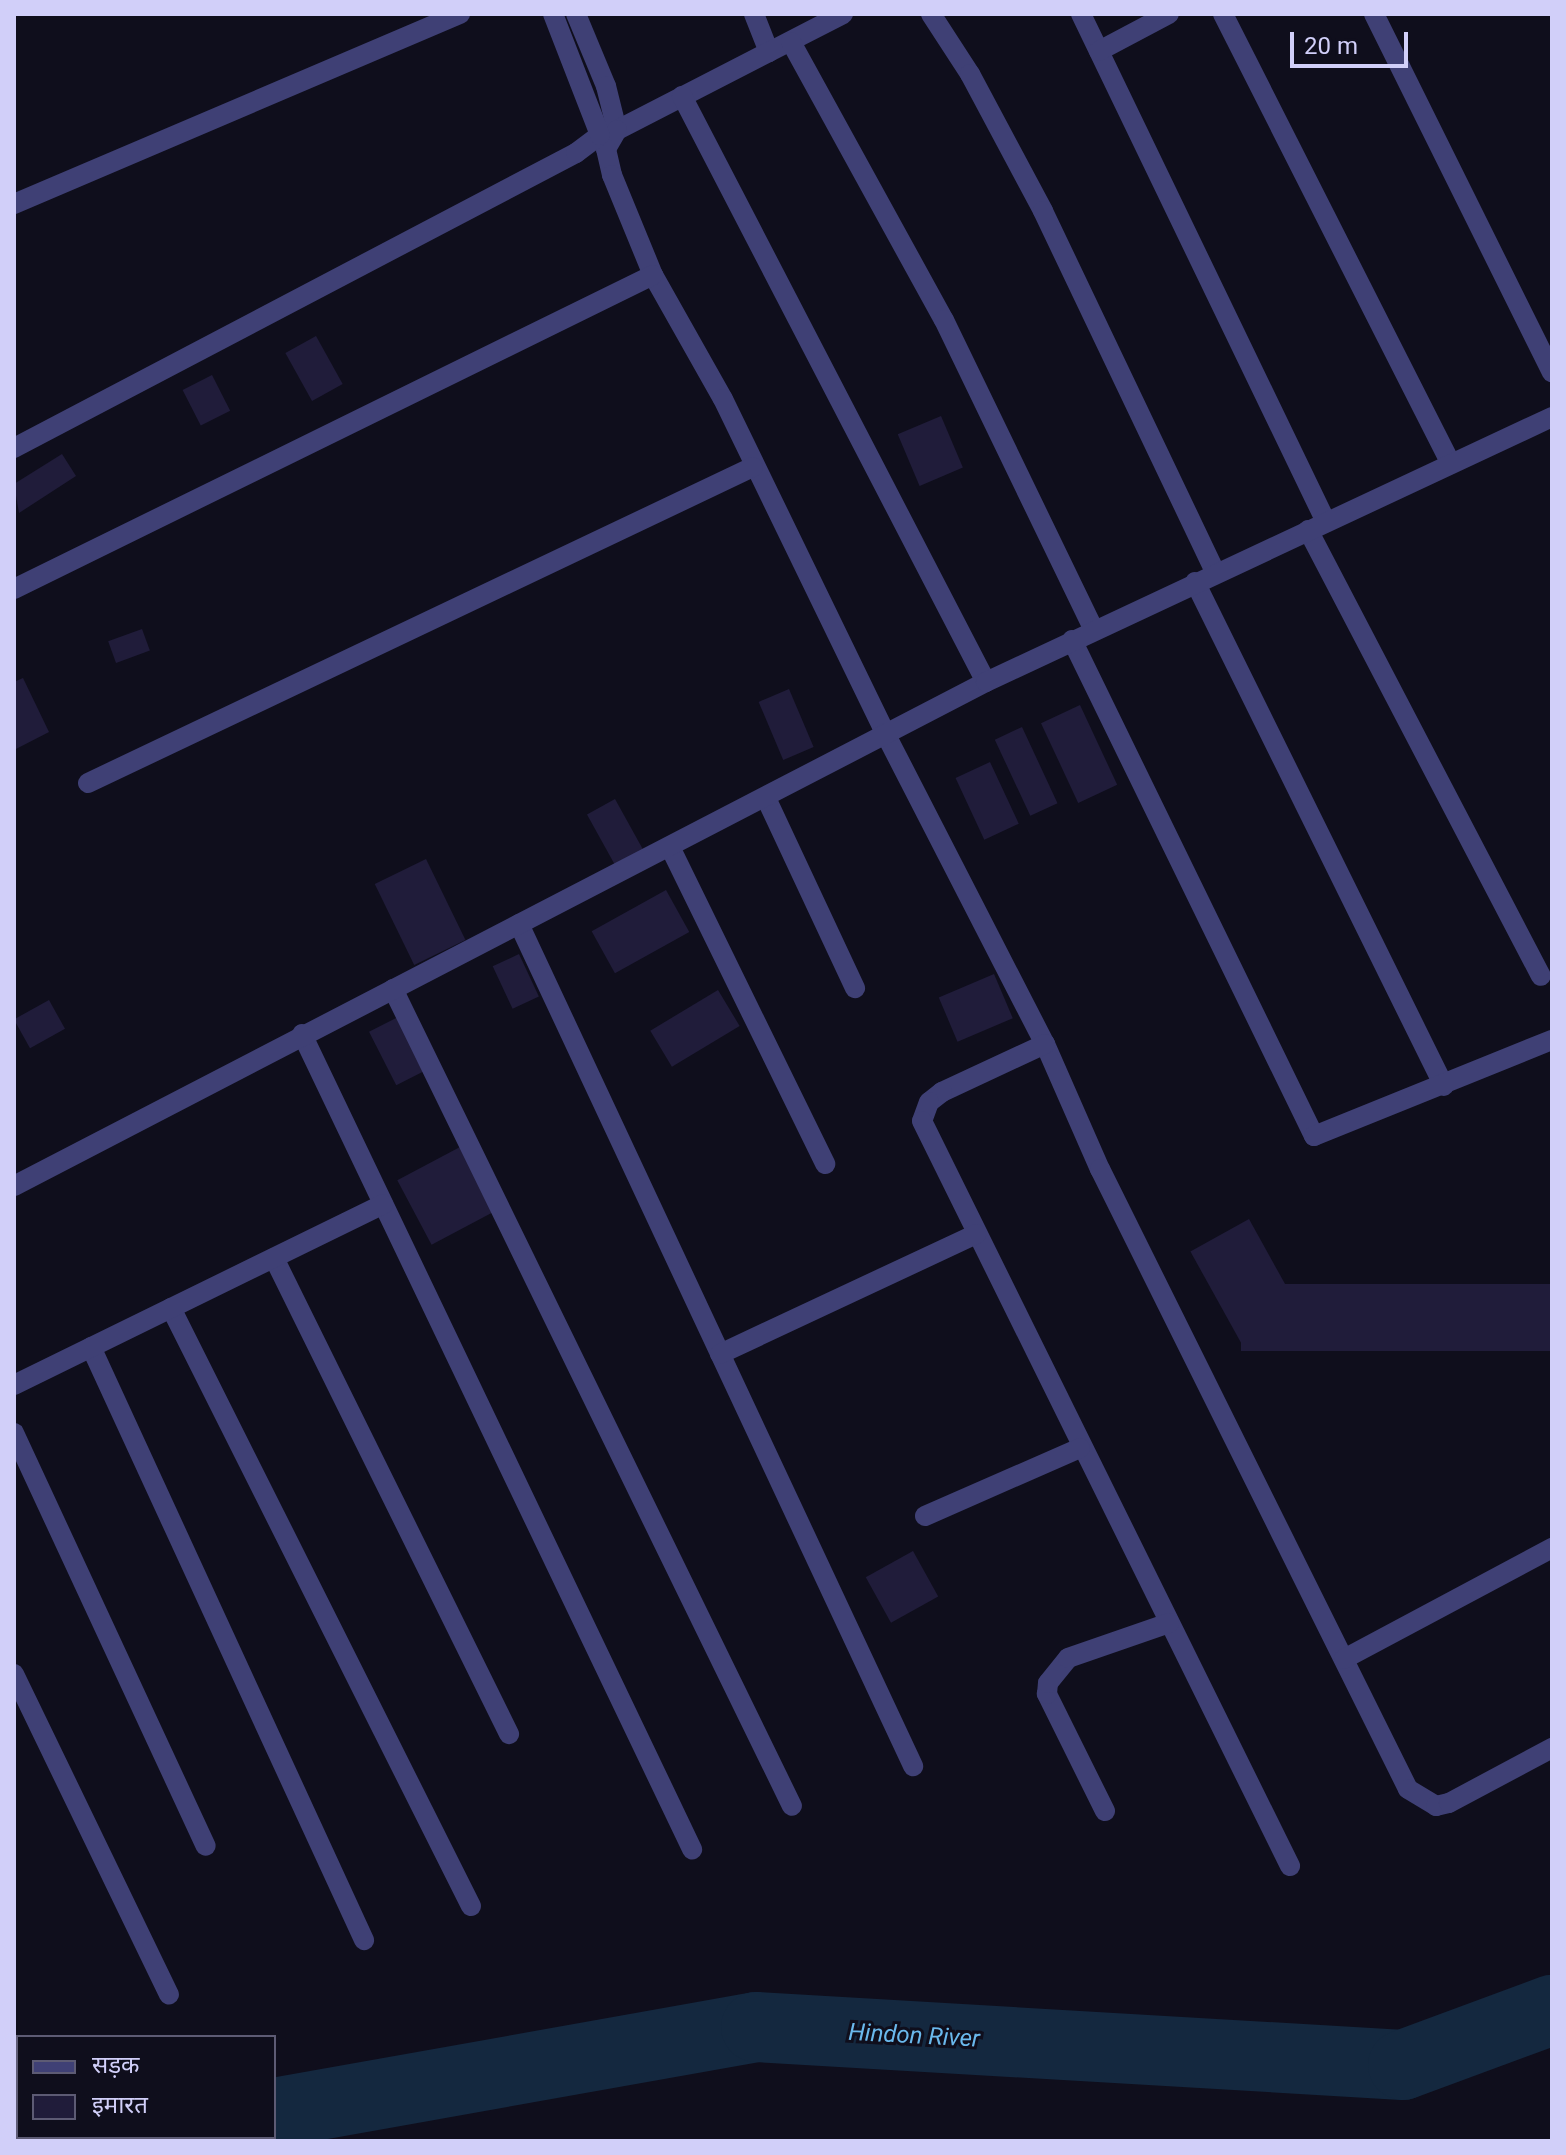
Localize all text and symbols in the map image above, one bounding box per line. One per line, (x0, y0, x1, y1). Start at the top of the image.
scale bar (1294, 16, 1412, 66)
text: 20 m (1304, 32, 1358, 60)
water label: Hindon River (848, 2018, 980, 2054)
legend (16, 2035, 276, 2139)
text: सड़क (92, 2051, 140, 2079)
text: इमारत (92, 2091, 148, 2119)

